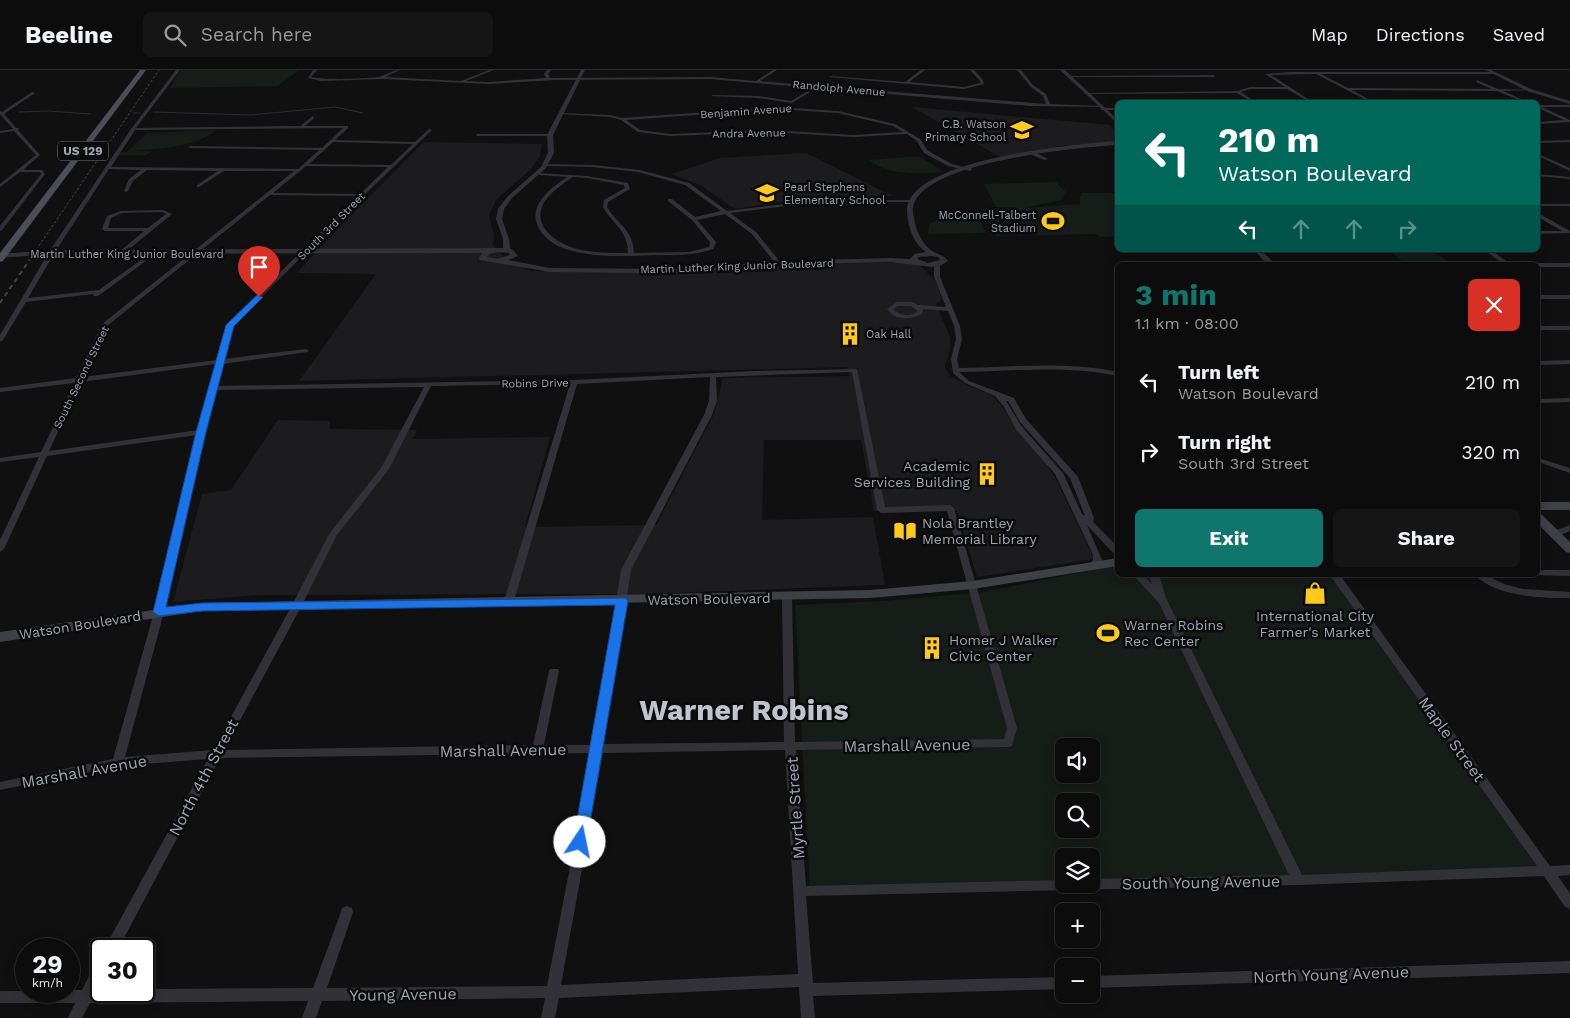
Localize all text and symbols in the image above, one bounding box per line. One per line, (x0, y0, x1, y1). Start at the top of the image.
search box (143, 12, 493, 57)
text: Beeline (25, 21, 113, 49)
icon: search (161, 21, 189, 49)
text: Search here (201, 23, 312, 46)
text: Map (1311, 24, 1348, 45)
text: Directions (1376, 24, 1465, 45)
text: Saved (1493, 24, 1545, 45)
street label: Randolph Avenue (792, 78, 886, 99)
street label: Benjamin Avenue (700, 102, 792, 121)
school or university icon: C.B. Watson Primary School (1009, 117, 1035, 143)
place label: C.B. Watson Primary School (925, 118, 1007, 144)
text: 210 m (1218, 119, 1319, 161)
icon: left (1135, 120, 1200, 185)
street label: Andra Avenue (712, 126, 786, 141)
road number: US 129 (58, 142, 108, 160)
text: Watson Boulevard (1218, 161, 1412, 186)
school or university icon: Pearl Stephens Elementary School (754, 180, 780, 206)
place label: Pearl Stephens Elementary School (784, 181, 886, 207)
street label: South 3rd Street (295, 190, 368, 263)
sports icon: McConnell-Talbert Stadium (1040, 208, 1066, 234)
place label: McConnell-Talbert Stadium (938, 209, 1036, 235)
icon: left (1234, 215, 1262, 243)
icon: ahead (1287, 215, 1315, 243)
icon: ahead (1340, 215, 1368, 243)
icon: right (1393, 215, 1421, 243)
pin (238, 246, 280, 297)
street label: Martin Luther King Junior Boulevard (30, 248, 224, 261)
icon: arrive (245, 253, 273, 281)
street label: Martin Luther King Junior Boulevard (640, 257, 834, 276)
text: 3 min (1135, 277, 1217, 312)
button: close (1468, 279, 1520, 331)
text: 1.1 km · 08:00 (1135, 314, 1239, 333)
building icon: Oak Hall (837, 321, 863, 347)
street label: South Second Street (51, 324, 112, 431)
place label: Oak Hall (866, 328, 912, 341)
text: Turn left (1178, 361, 1259, 384)
icon: left (1135, 368, 1163, 396)
text: 210 m (1465, 371, 1520, 394)
street label: Robins Drive (501, 376, 569, 391)
text: Watson Boulevard (1178, 384, 1319, 403)
text: Turn right (1178, 431, 1271, 454)
icon: right (1135, 438, 1163, 466)
text: 320 m (1461, 441, 1520, 464)
text: South 3rd Street (1178, 454, 1309, 473)
place label: Academic Services Building (854, 458, 971, 490)
building icon: Academic Services Building (974, 461, 1000, 487)
button: Exit (1135, 509, 1323, 567)
button: Share (1333, 509, 1520, 567)
place label: Nola Brantley Memorial Library (922, 515, 1038, 547)
library icon: Nola Brantley Memorial Library (892, 518, 918, 544)
shop icon: International City Farmer's Market (1302, 580, 1328, 606)
street label: Watson Boulevard (647, 590, 771, 608)
street label: Watson Boulevard (18, 607, 142, 643)
place label: International City Farmer's Market (1256, 608, 1375, 640)
place label: Warner Robins Rec Center (1124, 617, 1223, 649)
sports icon: Warner Robins Rec Center (1095, 620, 1121, 646)
place label: Homer J Walker Civic Center (949, 632, 1058, 664)
building icon: Homer J Walker Civic Center (919, 635, 945, 661)
district label: Warner Robins (639, 693, 849, 727)
street label: Maple Street (1414, 693, 1489, 786)
street label: North 4th Street (165, 715, 242, 839)
street label: Marshall Avenue (843, 735, 971, 756)
map controls (1055, 738, 1100, 1003)
button: sound (1055, 738, 1100, 783)
street label: Marshall Avenue (439, 740, 567, 761)
street label: Marshall Avenue (20, 751, 148, 792)
street label: Myrtle Street (782, 756, 809, 860)
button: search (1055, 793, 1100, 838)
position arrow (553, 815, 605, 867)
button: layers (1055, 848, 1100, 893)
street label: South Young Avenue (1122, 872, 1280, 893)
button: + (1055, 903, 1100, 948)
speed limit sign: 30 (90, 938, 155, 1003)
text: 29 (32, 950, 63, 979)
button: − (1055, 958, 1100, 1003)
street label: North Young Avenue (1253, 962, 1409, 987)
text: km/h (32, 976, 63, 990)
street label: Young Avenue (349, 984, 457, 1005)

